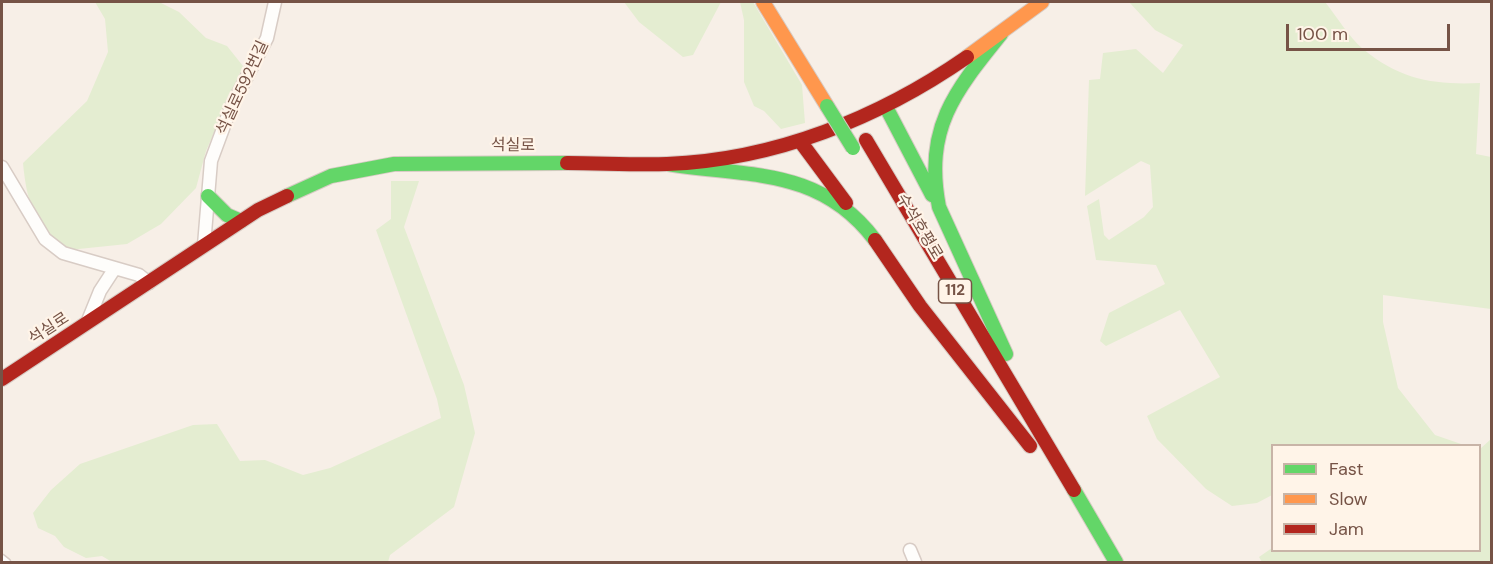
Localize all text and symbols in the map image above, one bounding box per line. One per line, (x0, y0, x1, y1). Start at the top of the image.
scale bar (1289, 12, 1452, 50)
text: 100 m (1297, 22, 1348, 46)
street label: 석실로592번길 (213, 38, 273, 138)
street label: 석실로 (491, 136, 535, 156)
street label: 수석호평로 (892, 191, 946, 263)
road number: 112 (938, 279, 972, 303)
street label: 석실로 (25, 309, 73, 349)
legend (1271, 444, 1481, 552)
text: Fast (1329, 457, 1364, 481)
text: Slow (1329, 487, 1368, 511)
text: Jam (1329, 517, 1364, 541)

